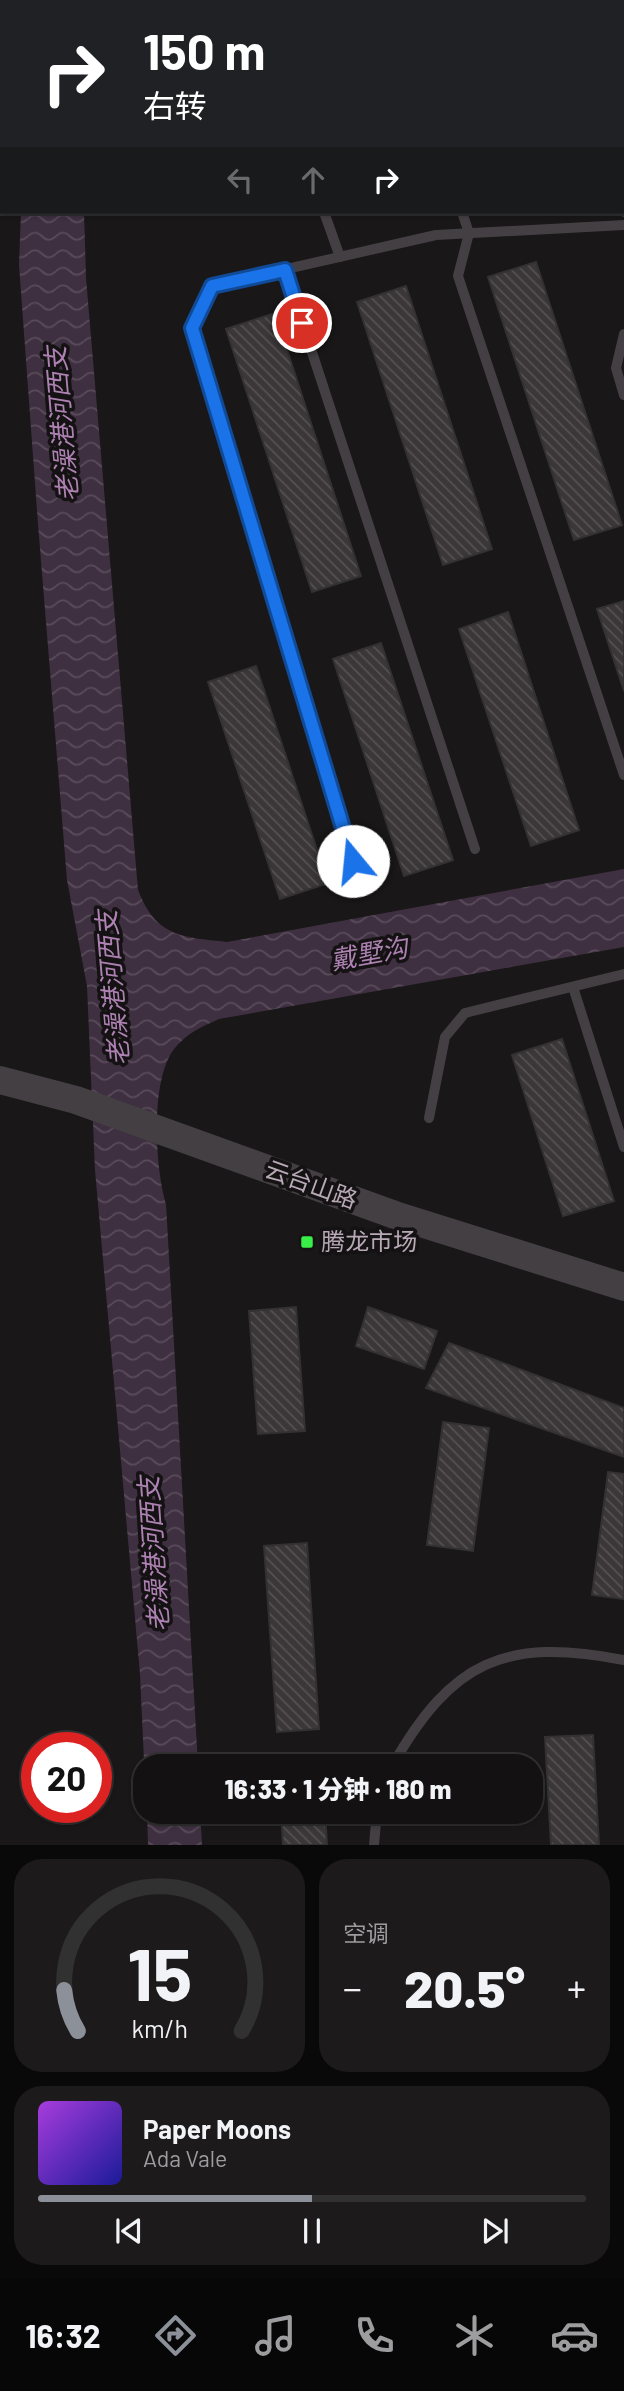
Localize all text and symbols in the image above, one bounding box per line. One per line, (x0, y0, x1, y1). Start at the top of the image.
text: 150 m (143, 21, 265, 80)
icon: right (28, 28, 119, 119)
text: 右转 (143, 86, 207, 124)
icon: left (221, 161, 259, 199)
icon: ahead (294, 161, 332, 199)
icon: right (367, 161, 405, 199)
pin (272, 293, 332, 353)
icon: arrive (283, 304, 321, 342)
water label: 老澡港河西支 (38, 342, 83, 503)
position arrow (316, 824, 390, 898)
water label: 老澡港河西支 (89, 906, 134, 1067)
water label: 戴墅沟 (328, 930, 413, 975)
street label: 云台山路 (261, 1154, 362, 1214)
place label: 腾龙市场 (321, 1226, 417, 1255)
marker: 腾龙市场 (299, 1234, 315, 1250)
water label: 老澡港河西支 (131, 1472, 173, 1633)
speed limit sign: 20 (21, 1732, 112, 1823)
text: 16:33 · 1 分钟 · 180 m (225, 1773, 451, 1804)
text: 空调 (343, 1919, 389, 1947)
text: 15 (127, 1929, 192, 2017)
text: 20.5° (404, 1956, 525, 2018)
text: − (343, 1964, 362, 2010)
text: + (567, 1964, 586, 2010)
text: km/h (131, 2013, 188, 2043)
text: Paper Moons (143, 2113, 291, 2144)
text: Ada Vale (143, 2144, 227, 2172)
icon: previous (110, 2212, 148, 2250)
icon: pause (293, 2212, 331, 2250)
icon: next (476, 2212, 514, 2250)
icon: directions (151, 2311, 200, 2360)
icon: music (251, 2311, 300, 2360)
icon: phone (350, 2311, 399, 2360)
icon: climate (450, 2311, 499, 2360)
icon: car (550, 2311, 599, 2360)
text: 16:32 (25, 2316, 101, 2354)

